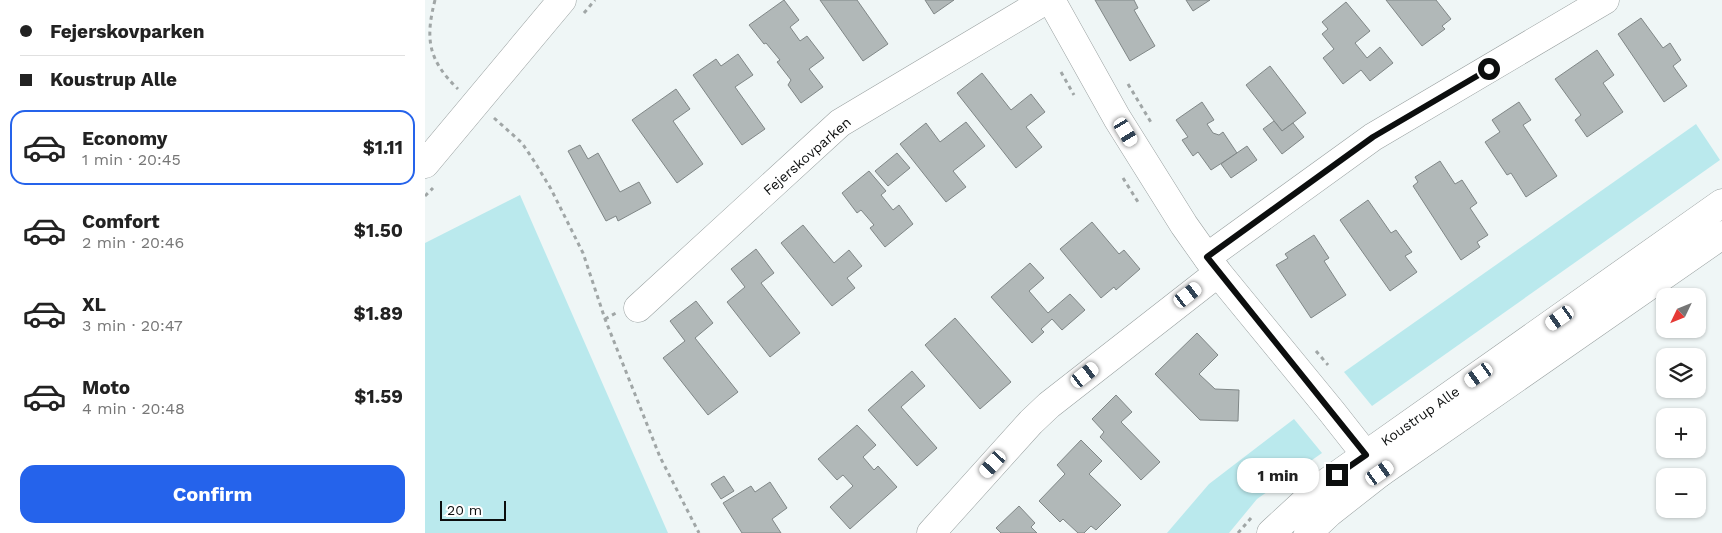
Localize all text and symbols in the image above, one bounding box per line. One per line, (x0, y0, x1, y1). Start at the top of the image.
text: Fejerskovparken (50, 20, 205, 43)
route start (1478, 58, 1500, 80)
text: Koustrup Alle (50, 68, 177, 91)
street label: Fejerskovparken (760, 114, 854, 198)
car (1111, 115, 1140, 149)
icon: car (22, 125, 67, 170)
text: Economy (82, 127, 167, 150)
text: $1.11 (363, 136, 403, 159)
text: 1 min · 20:45 (82, 150, 181, 169)
icon: car (22, 208, 67, 253)
text: Comfort (82, 210, 160, 233)
text: $1.50 (354, 219, 403, 242)
text: 2 min · 20:46 (82, 233, 184, 252)
car (1171, 280, 1204, 310)
north arrow (1656, 288, 1706, 338)
map controls (1656, 288, 1706, 518)
icon: car (22, 291, 67, 336)
text: XL (82, 293, 106, 316)
text: $1.89 (354, 302, 403, 325)
car (1543, 303, 1576, 333)
text: 3 min · 20:47 (82, 316, 183, 335)
button: layers (1656, 348, 1706, 398)
car (1068, 360, 1101, 390)
car (1462, 360, 1495, 390)
icon: car (22, 374, 67, 419)
text: Moto (82, 376, 130, 399)
street label: Koustrup Alle (1378, 383, 1462, 449)
text: $1.59 (354, 385, 403, 408)
text: 4 min · 20:48 (82, 399, 185, 418)
button: + (1656, 408, 1706, 458)
car (977, 448, 1008, 480)
callout: 1 min (1237, 458, 1319, 492)
car (1363, 458, 1396, 488)
route end (1326, 464, 1348, 486)
button: Confirm (20, 465, 405, 523)
text: 1 min (1257, 466, 1299, 485)
button: − (1656, 468, 1706, 518)
scale bar (440, 498, 506, 521)
text: 20 m (447, 502, 482, 518)

